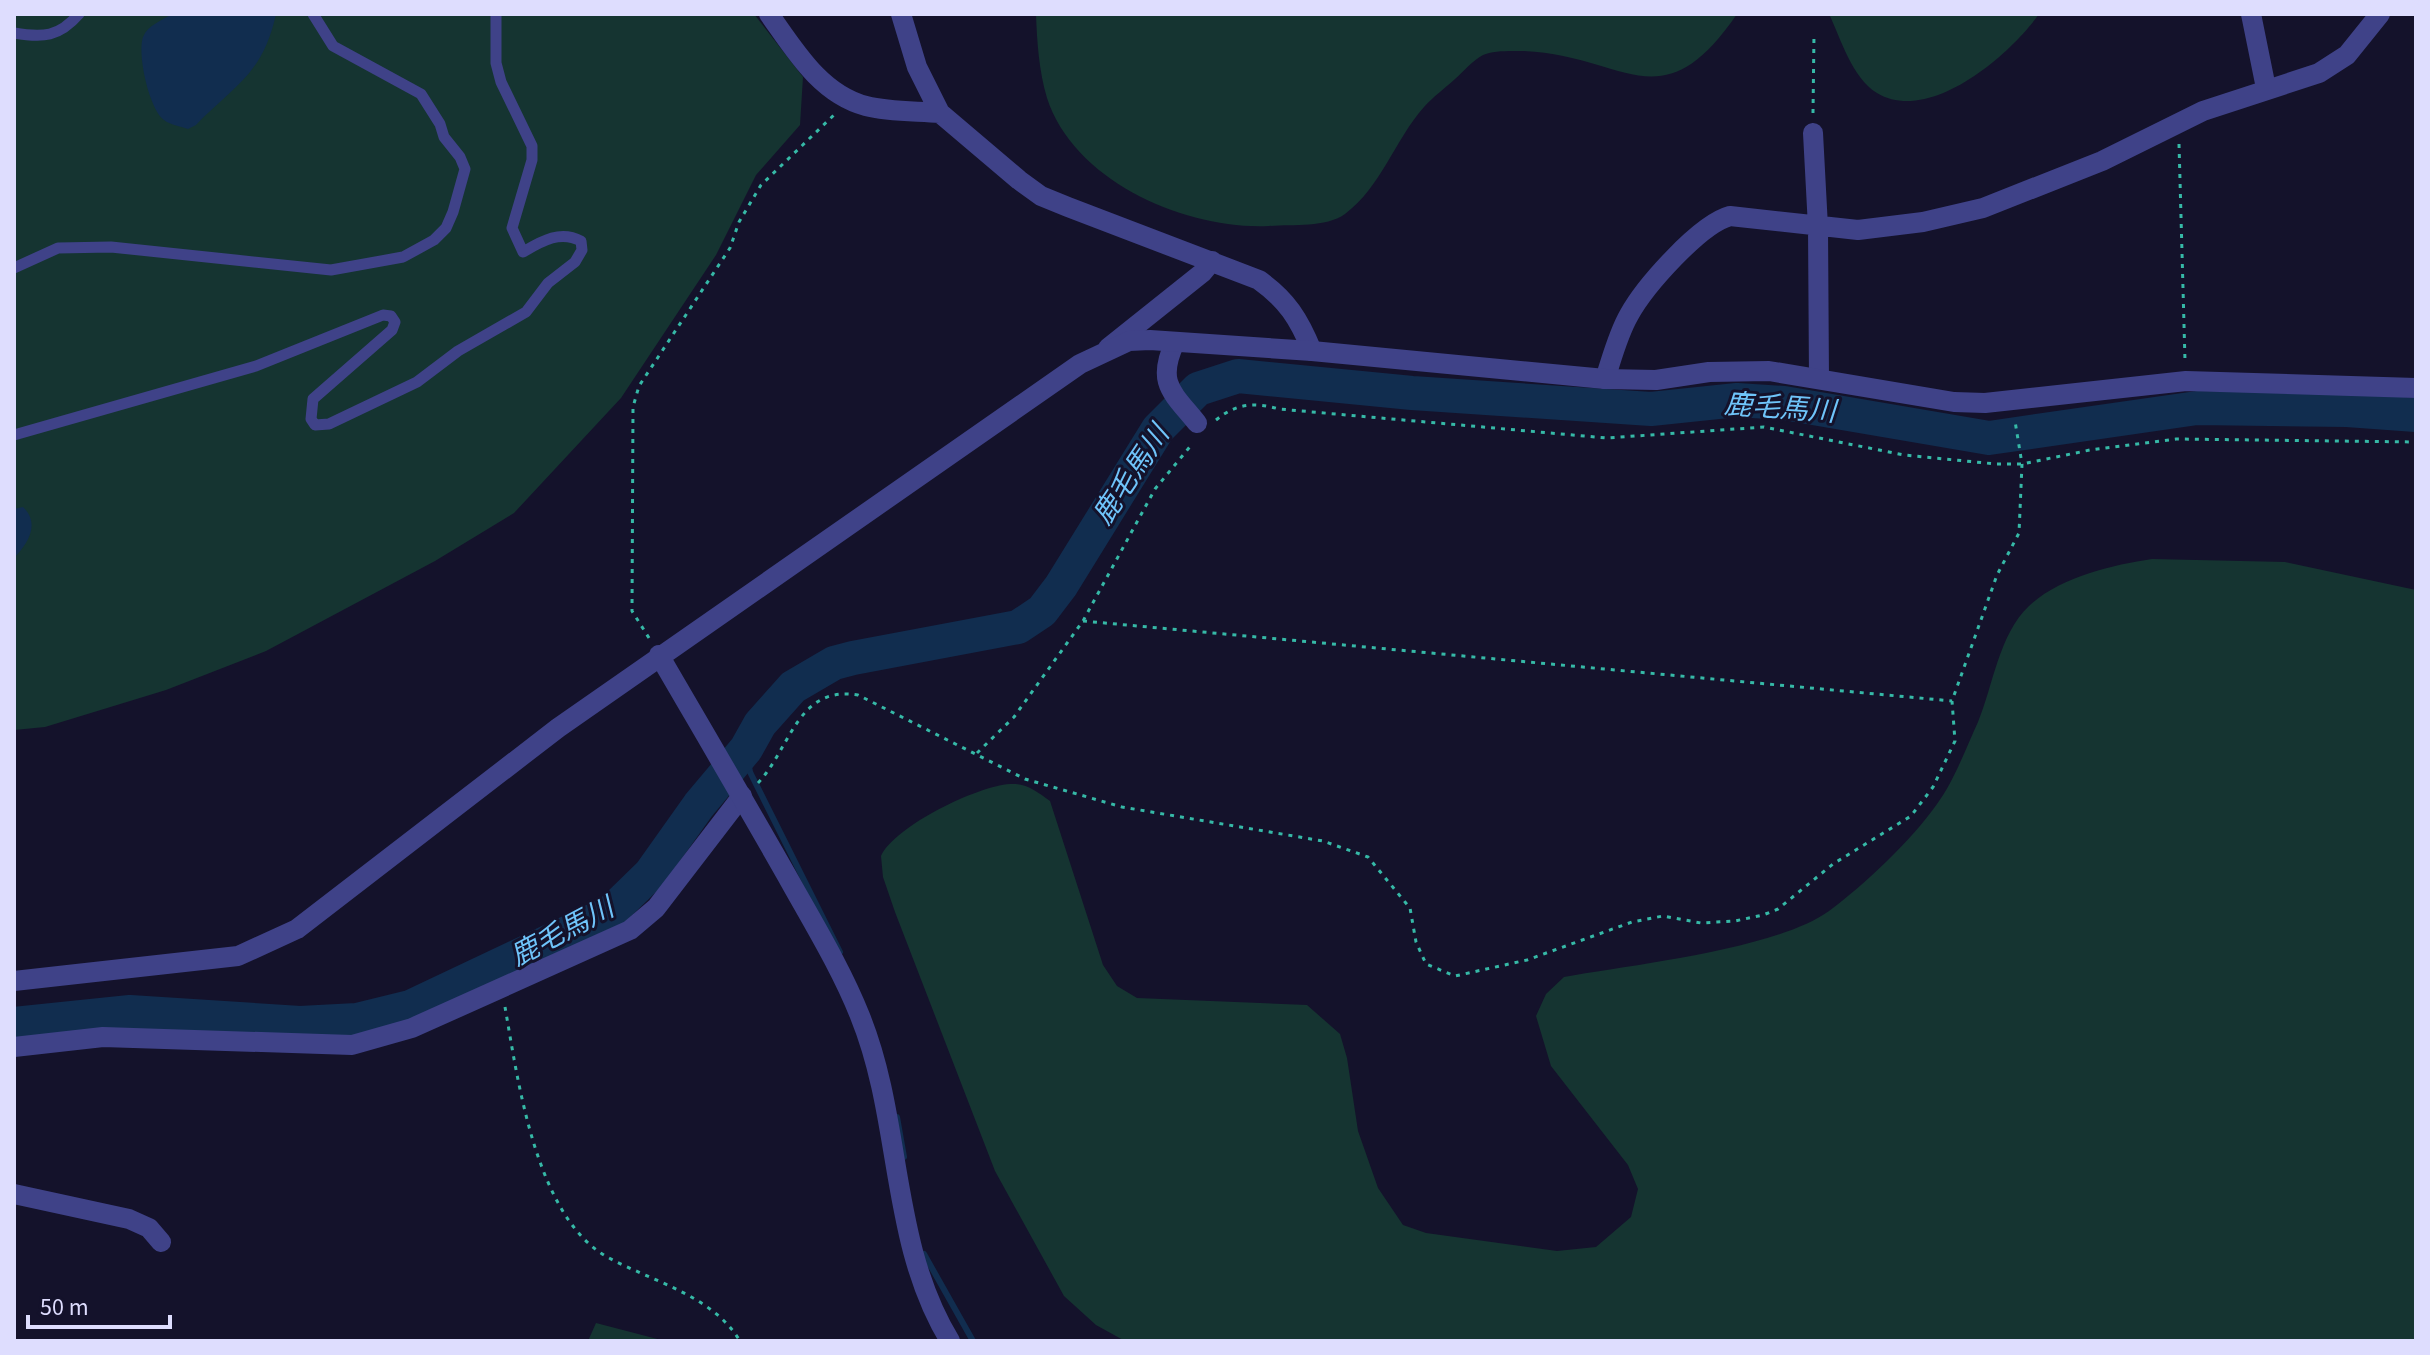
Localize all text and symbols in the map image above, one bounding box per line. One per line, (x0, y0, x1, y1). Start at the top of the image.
water label: 鹿毛馬川 (1723, 384, 1840, 432)
water label: 鹿毛馬川 (1083, 415, 1181, 533)
water label: 鹿毛馬川 (503, 887, 623, 976)
scale bar (28, 1279, 170, 1329)
text: 50 m (40, 1290, 89, 1325)

